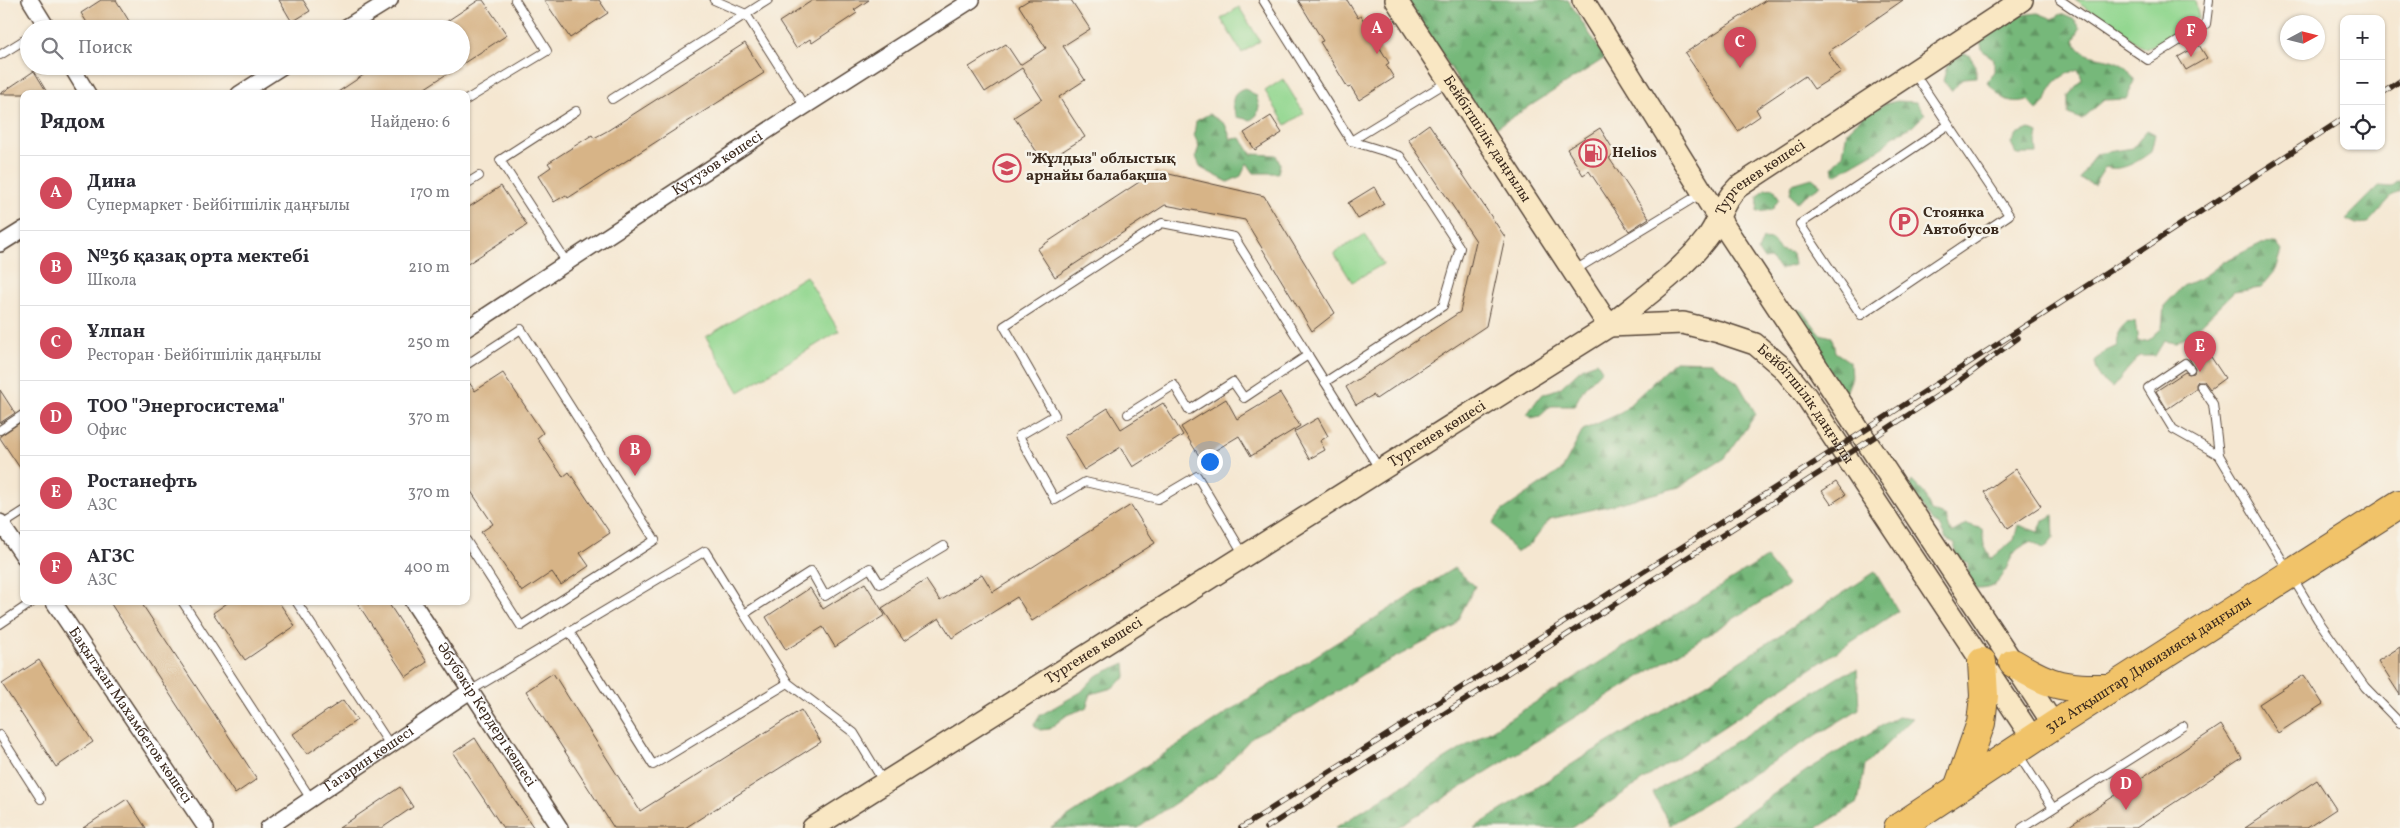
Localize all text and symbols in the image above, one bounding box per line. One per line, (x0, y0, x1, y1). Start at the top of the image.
pin: A (1361, 13, 1393, 54)
north arrow (2280, 15, 2325, 60)
map controls (2340, 15, 2385, 150)
button: + (2340, 15, 2385, 60)
pin: F (2175, 16, 2207, 57)
search box (20, 20, 470, 75)
pin: C (1724, 27, 1756, 68)
icon: search (38, 34, 66, 62)
text: Поиск (78, 35, 132, 61)
button: − (2340, 60, 2385, 105)
street label: Бейбітшілік даңғылы (1438, 71, 1536, 207)
button: locate (2340, 105, 2385, 150)
text: Рядом (40, 108, 105, 137)
text: Найдено: 6 (370, 112, 450, 134)
street label: Кутузов көшесі (668, 126, 767, 201)
street label: Тургенев көшесі (1711, 135, 1810, 219)
fuel station icon: Helios (1578, 138, 1608, 168)
place label: Helios (1612, 143, 1657, 164)
place label: "Жұлдыз" облыстық арнайы балабақша (1026, 149, 1176, 187)
school or university icon: "Жұлдыз" облыстық арнайы балабақша (992, 153, 1022, 183)
text: Дина (87, 169, 136, 195)
text: A (50, 182, 62, 204)
text: 170 m (410, 182, 450, 204)
text: Супермаркет · Бейбітшілік даңғылы (87, 195, 350, 217)
place label: Стоянка Автобусов (1923, 203, 2000, 241)
parking icon: Стоянка Автобусов (1889, 207, 1919, 237)
text: №36 қазақ орта мектебі (87, 244, 309, 270)
text: B (51, 257, 61, 279)
text: 210 m (408, 257, 450, 279)
text: Школа (87, 270, 137, 292)
text: Ұлпан (87, 319, 145, 345)
pin: E (2184, 331, 2216, 372)
text: C (51, 332, 61, 354)
text: 250 m (407, 332, 450, 354)
street label: Бейбітшілік даңғылы (1752, 339, 1859, 469)
text: Ресторан · Бейбітшілік даңғылы (87, 345, 321, 367)
text: ТОО "Энергосистема" (87, 394, 285, 420)
street label: Тургенев көшесі (1384, 396, 1490, 473)
text: D (50, 407, 62, 429)
text: 370 m (408, 407, 450, 429)
text: Офис (87, 420, 127, 442)
pin: B (619, 435, 651, 476)
your location (1197, 449, 1223, 475)
text: Ростанефть (87, 469, 197, 495)
text: E (51, 482, 61, 504)
text: 370 m (408, 482, 450, 504)
text: АЗС (87, 495, 118, 517)
text: АГЗС (87, 544, 135, 570)
text: F (51, 557, 61, 579)
text: 400 m (404, 557, 450, 579)
text: АЗС (87, 570, 118, 592)
street label: 312 Атқыштар Дивизиясы даңғылы (2041, 591, 2256, 738)
street label: Тургенев көшесі (1041, 612, 1147, 690)
street label: Бақытжан Махамбетов көшесі (63, 623, 197, 808)
street label: Әбубәкір Кердері көшесі (432, 639, 541, 791)
street label: Гагарин көшесі (320, 721, 418, 798)
pin: D (2110, 769, 2142, 810)

